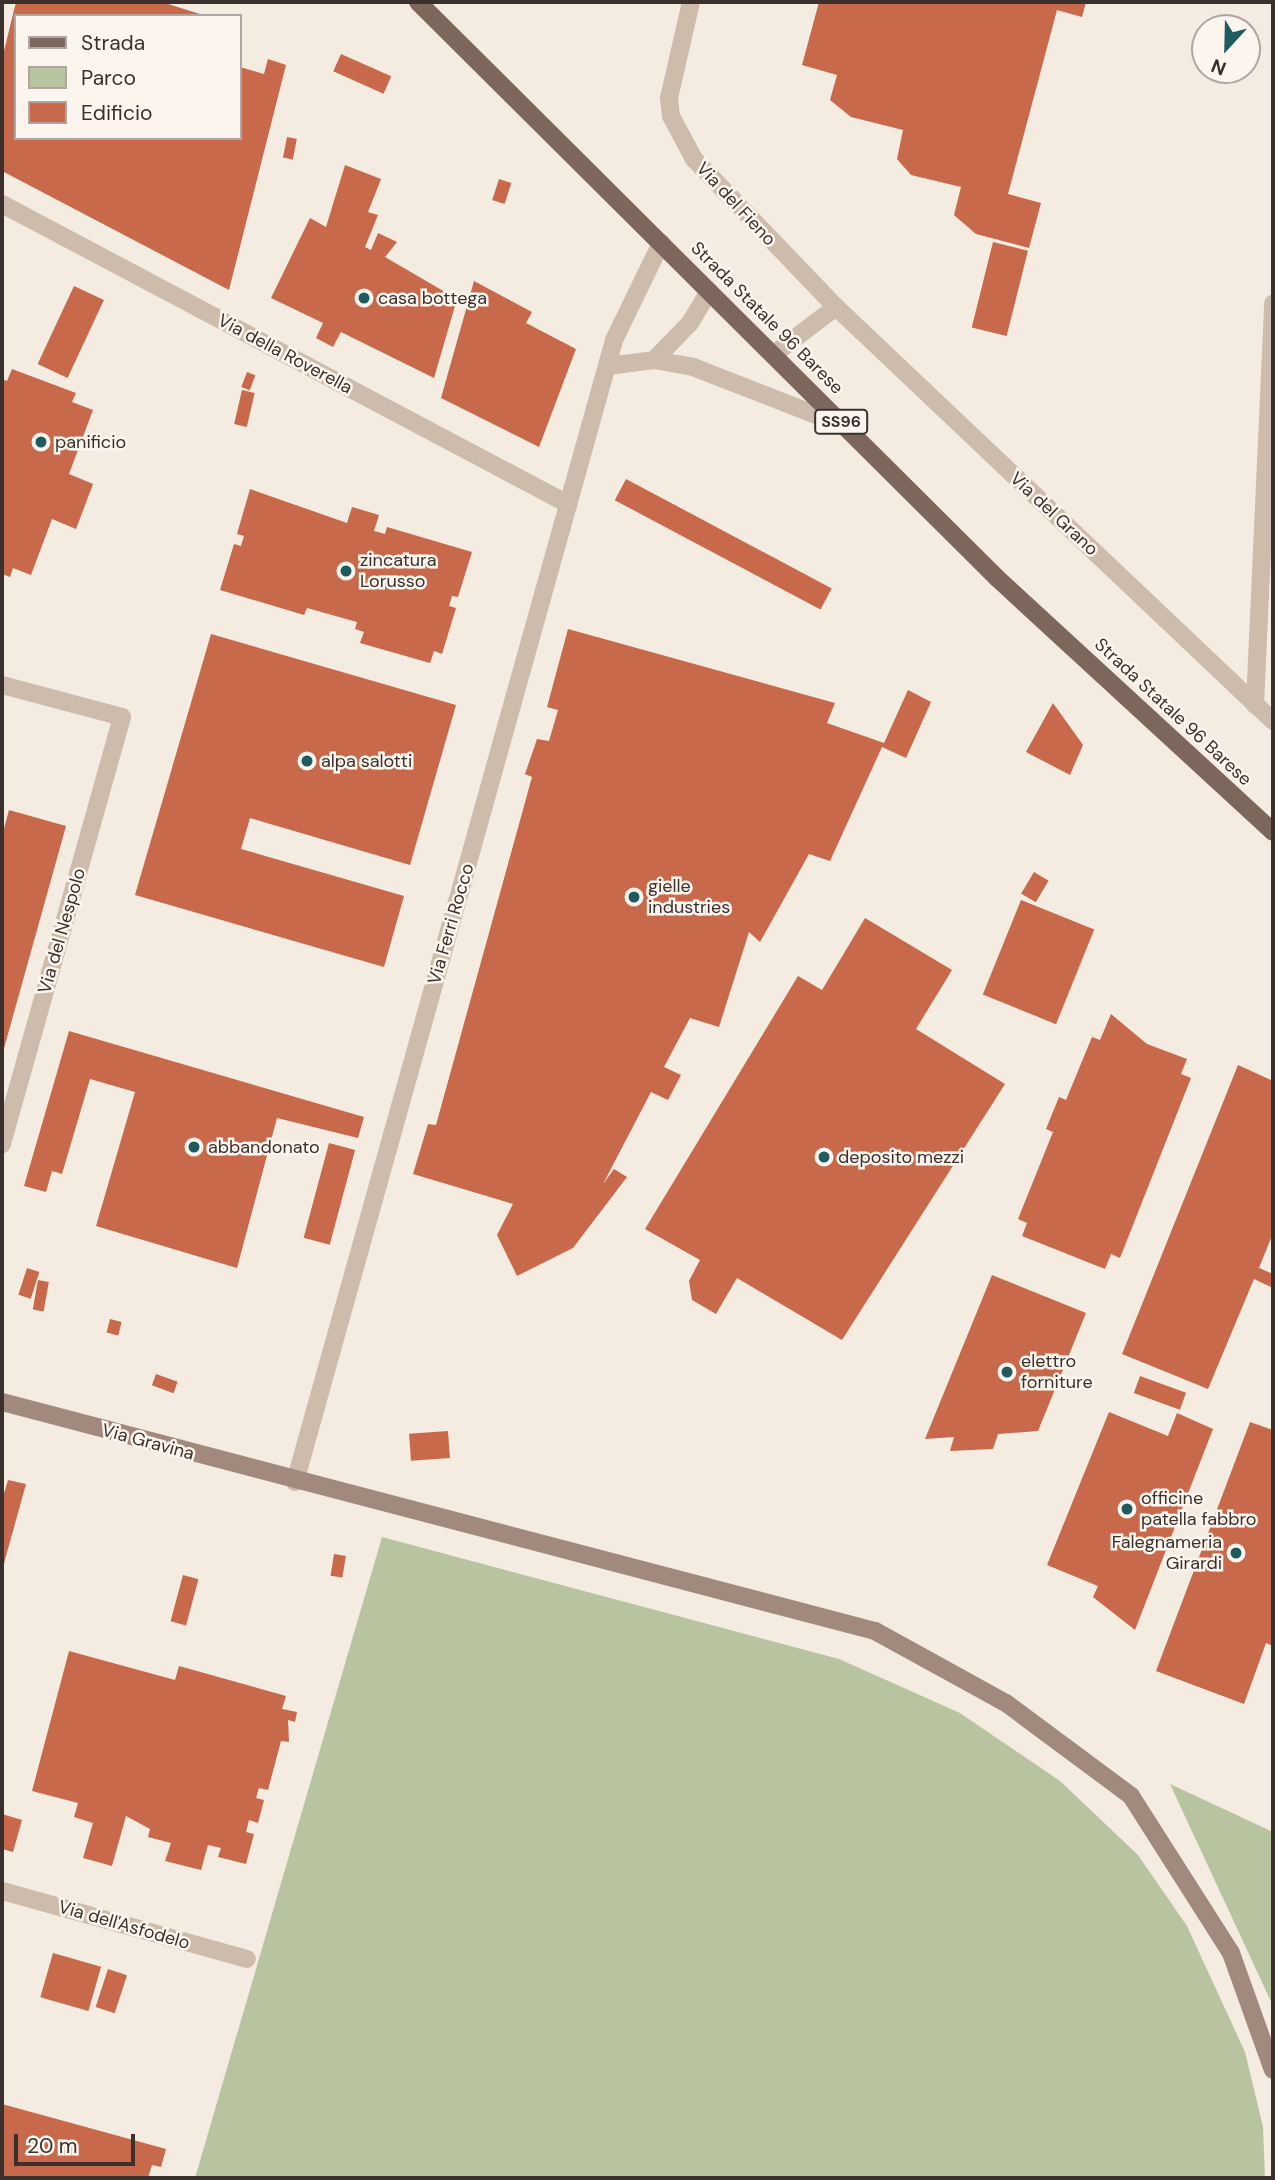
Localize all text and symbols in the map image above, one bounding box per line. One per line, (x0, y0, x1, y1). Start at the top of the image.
legend (14, 14, 242, 140)
north arrow (1191, 14, 1261, 84)
text: Strada (81, 29, 145, 57)
text: N (1208, 53, 1230, 81)
text: Parco (81, 64, 136, 92)
text: Edificio (81, 99, 152, 127)
street label: Via del Fieno (692, 158, 780, 250)
street label: Strada Statale 96 Barese (686, 237, 848, 399)
place label: casa bottega (378, 287, 487, 309)
marker: casa bottega (356, 290, 372, 306)
street label: Via della Roverella (214, 309, 356, 399)
road number: SS96 (813, 410, 869, 434)
place label: panificio (55, 431, 126, 453)
marker: panificio (33, 434, 49, 450)
street label: Via del Grano (1006, 468, 1102, 560)
place label: zincatura Lorusso (360, 550, 437, 592)
marker: zincatura Lorusso (338, 563, 354, 579)
street label: Strada Statale 96 Barese (1090, 634, 1256, 790)
place label: alpa salotti (321, 750, 412, 772)
marker: alpa salotti (299, 753, 315, 769)
street label: Via Ferri Rocco (423, 861, 479, 987)
street label: Via del Nespolo (34, 866, 90, 996)
place label: gielle industries (648, 876, 730, 918)
marker: gielle industries (626, 889, 642, 905)
place label: abbandonato (208, 1136, 320, 1158)
marker: abbandonato (186, 1139, 202, 1155)
place label: deposito mezzi (838, 1146, 964, 1168)
marker: deposito mezzi (816, 1149, 832, 1165)
place label: elettro forniture (1021, 1351, 1093, 1394)
marker: elettro forniture (999, 1364, 1015, 1380)
street label: Via Gravina (100, 1419, 196, 1465)
place label: officine patella fabbro (1141, 1488, 1257, 1530)
marker: officine patella fabbro (1119, 1501, 1135, 1517)
place label: Falegnameria Girardi (1112, 1532, 1222, 1574)
marker: Falegnameria Girardi (1228, 1545, 1244, 1561)
street label: Via dell'Asfodelo (56, 1896, 192, 1954)
scale bar (18, 2120, 138, 2164)
text: 20 m (27, 2132, 78, 2160)

